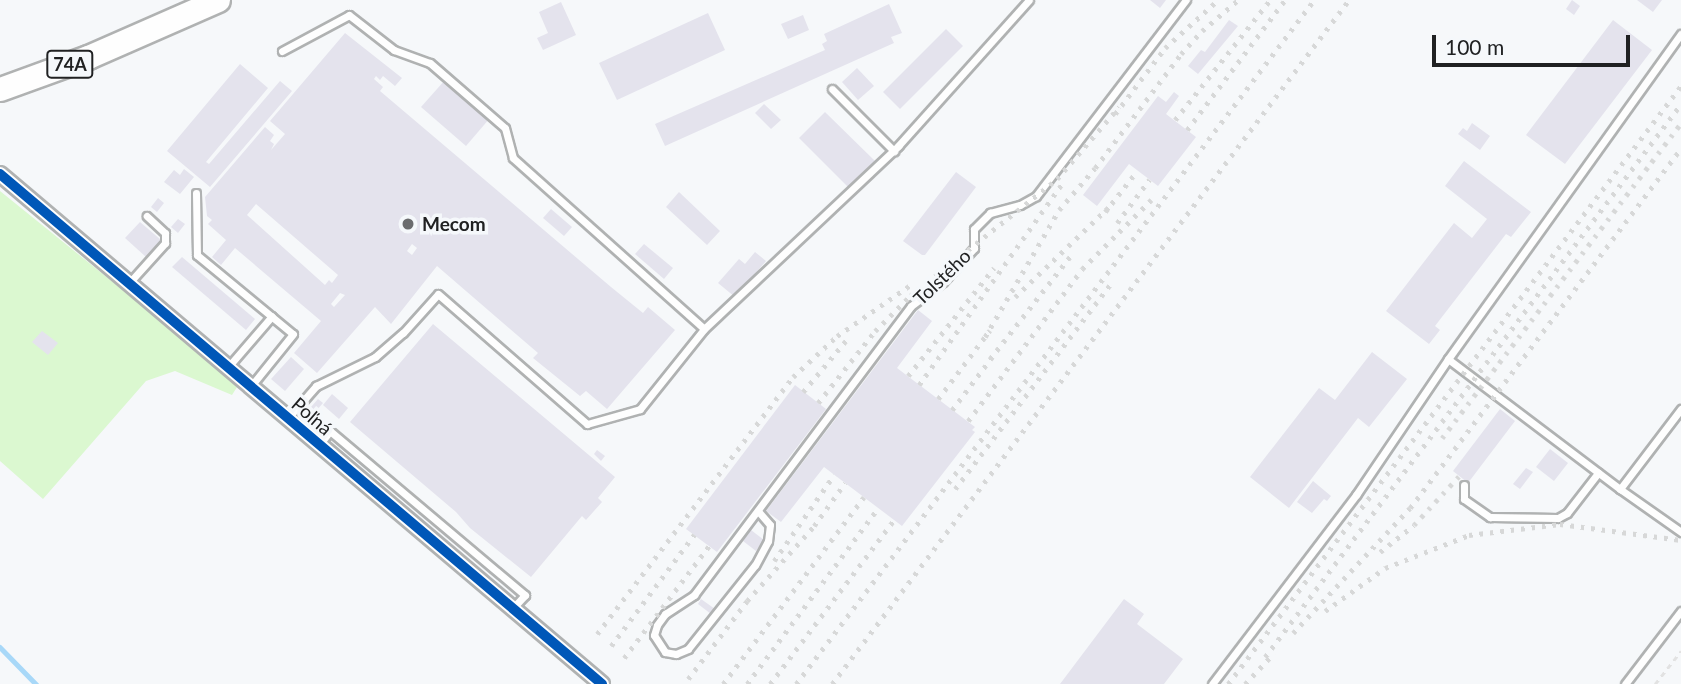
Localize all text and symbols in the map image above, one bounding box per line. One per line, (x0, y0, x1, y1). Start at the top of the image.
scale bar (1436, 21, 1634, 65)
text: 100 m (1445, 34, 1504, 59)
road number: 74A (46, 50, 94, 78)
place label: Mecom (422, 213, 486, 235)
marker: Mecom (400, 216, 416, 232)
street label: Tolstého (909, 244, 975, 310)
street label: Poľná (287, 392, 337, 440)

